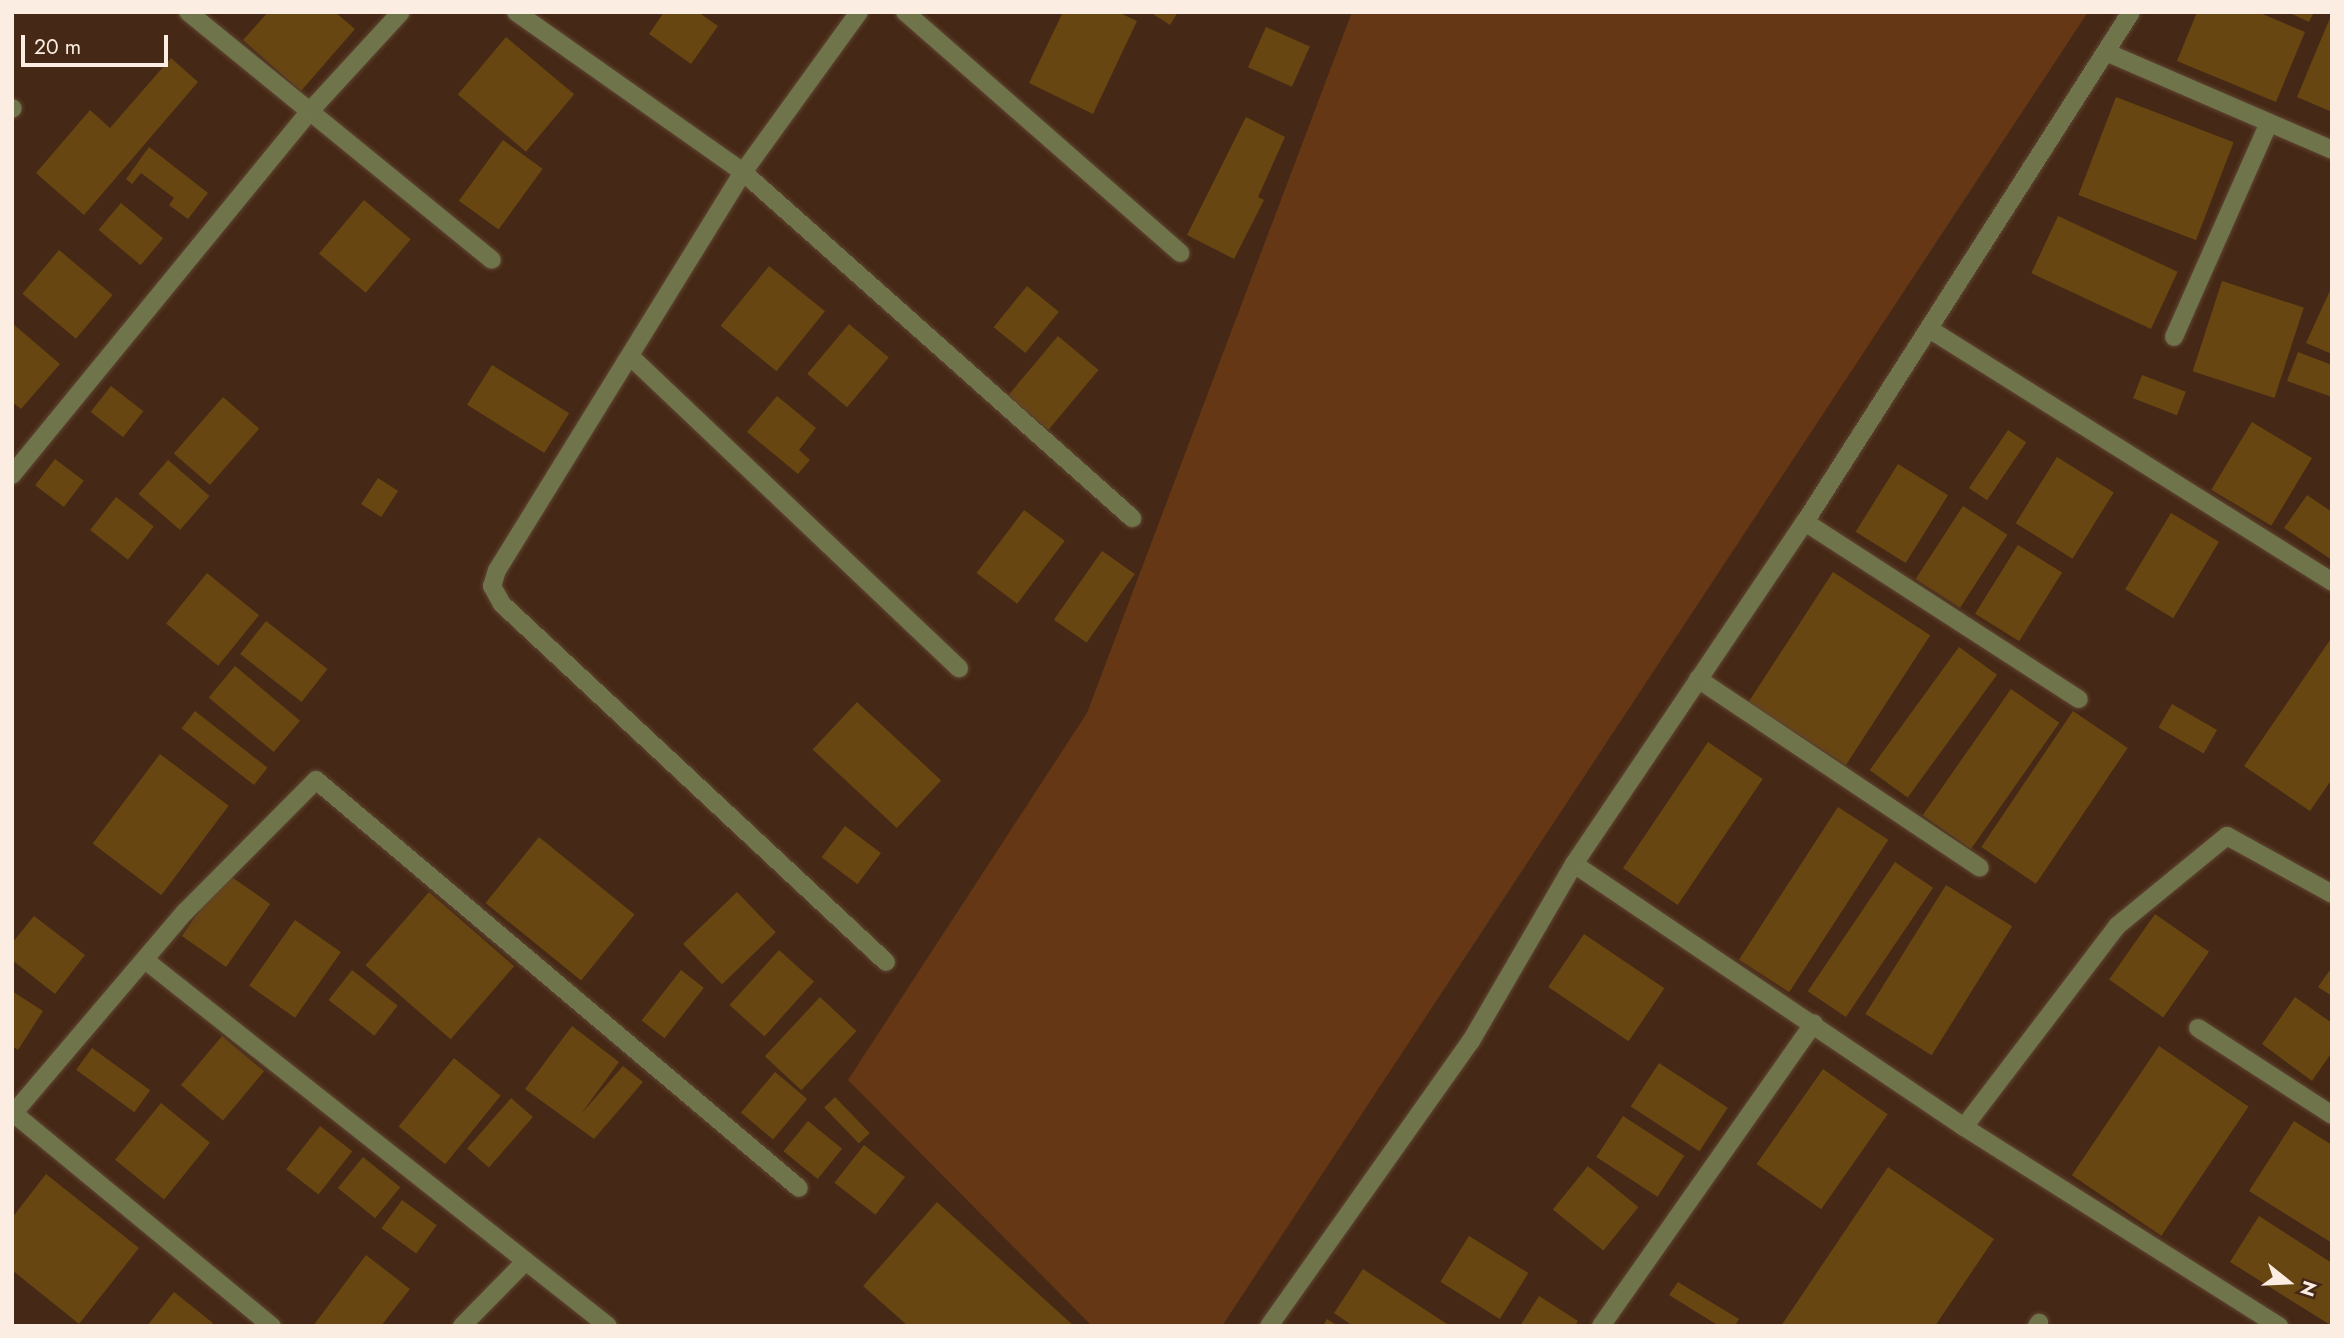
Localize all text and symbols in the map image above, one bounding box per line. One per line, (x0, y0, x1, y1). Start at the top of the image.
scale bar (24, 21, 172, 65)
text: 20 m (34, 32, 81, 62)
north arrow (2253, 1247, 2323, 1317)
text: N (2293, 1277, 2324, 1300)

